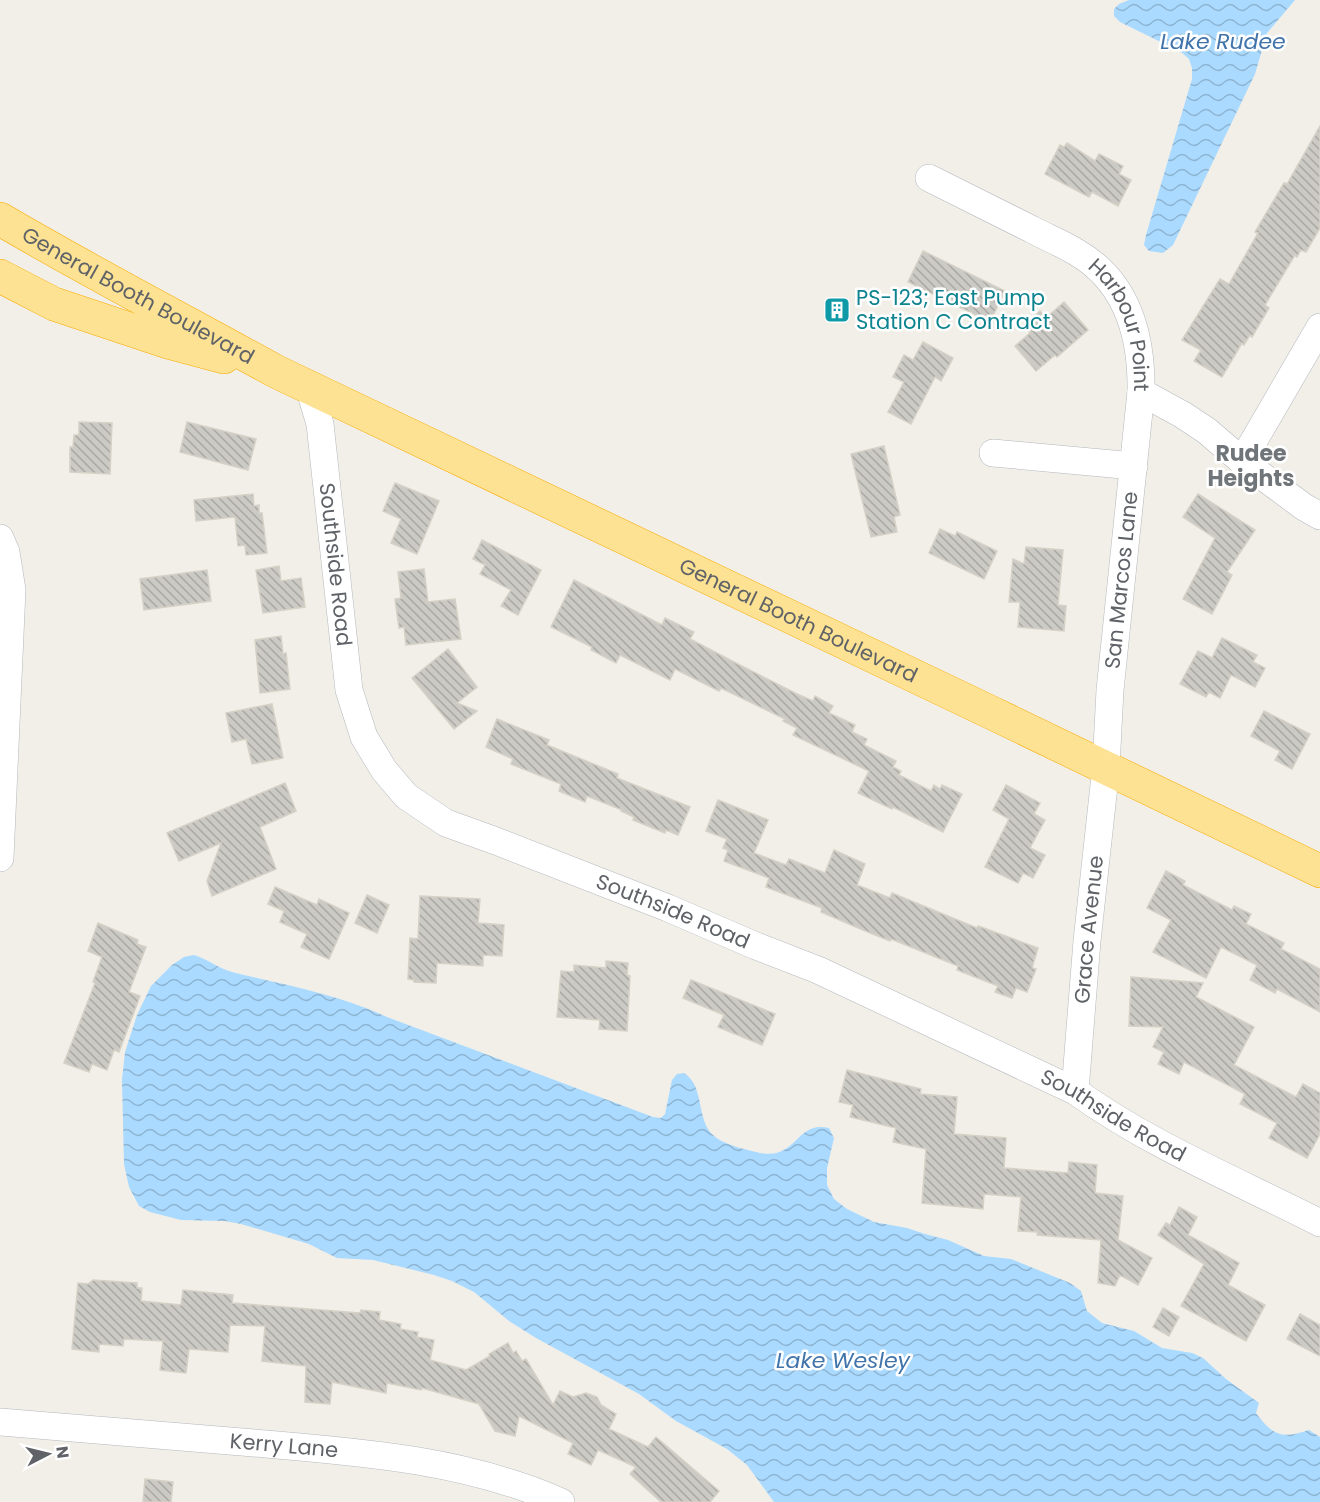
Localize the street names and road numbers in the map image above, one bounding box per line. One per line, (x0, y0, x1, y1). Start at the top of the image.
street label: General Booth Boulevard (17, 220, 260, 371)
street label: Harbour Point (1082, 251, 1156, 391)
street label: Southside Road (313, 481, 359, 648)
street label: San Marcos Lane (1097, 490, 1145, 670)
street label: General Booth Boulevard (674, 551, 923, 689)
street label: Grace Avenue (1067, 854, 1110, 1005)
street label: Southside Road (592, 866, 755, 956)
street label: Southside Road (1036, 1062, 1191, 1169)
street label: Kerry Lane (229, 1426, 340, 1464)

